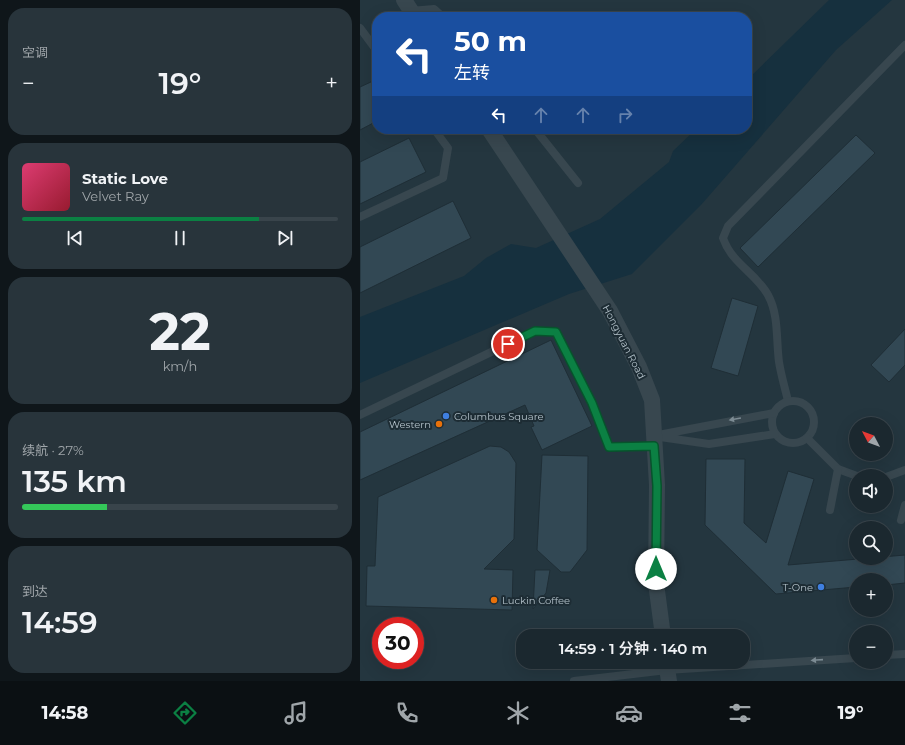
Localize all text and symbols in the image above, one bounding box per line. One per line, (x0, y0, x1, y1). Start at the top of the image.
text: 50 m (454, 24, 527, 58)
icon: left (388, 28, 440, 80)
text: 空调 (22, 44, 48, 60)
text: 左转 (454, 62, 490, 84)
text: 19° (159, 65, 201, 102)
text: − (22, 70, 35, 97)
text: + (325, 70, 338, 97)
icon: left (488, 104, 510, 126)
icon: ahead (530, 104, 552, 126)
icon: ahead (572, 104, 594, 126)
icon: right (614, 104, 636, 126)
text: Static Love (82, 169, 168, 188)
text: Velvet Ray (82, 188, 149, 204)
icon: previous (64, 227, 86, 249)
icon: pause (169, 227, 191, 249)
icon: next (274, 227, 296, 249)
text: 22 (149, 300, 211, 363)
street label: Hongyuan Road (600, 303, 648, 381)
pin (491, 327, 525, 361)
icon: arrive (497, 333, 519, 355)
text: km/h (163, 358, 197, 374)
place label: Columbus Square (454, 410, 544, 423)
marker: Columbus Square (441, 411, 451, 421)
one-way arrow (729, 417, 741, 423)
north arrow (849, 417, 893, 461)
map controls (849, 417, 893, 669)
place label: Western (389, 418, 431, 431)
marker: Western (434, 419, 444, 429)
text: 续航 · 27% (22, 442, 84, 458)
text: 135 km (22, 463, 127, 500)
button: sound (849, 469, 893, 513)
button: search (849, 521, 893, 565)
position arrow (635, 548, 677, 590)
button: + (849, 573, 893, 617)
place label: T-One (782, 581, 813, 594)
marker: T-One (816, 582, 826, 592)
text: 到达 (22, 583, 48, 599)
place label: Luckin Coffee (502, 594, 570, 607)
marker: Luckin Coffee (489, 595, 499, 605)
text: 14:59 (22, 604, 98, 641)
speed limit sign: 30 (372, 617, 424, 669)
button: − (849, 625, 893, 669)
text: 14:59 · 1 分钟 · 140 m (559, 639, 707, 658)
one-way arrow (811, 657, 823, 664)
icon: directions (171, 699, 199, 727)
icon: music (282, 699, 310, 727)
icon: phone (393, 699, 421, 727)
icon: climate (504, 699, 532, 727)
icon: car (615, 699, 643, 727)
icon: filters (726, 699, 754, 727)
text: 14:58 (42, 702, 88, 724)
text: 19° (837, 702, 863, 724)

